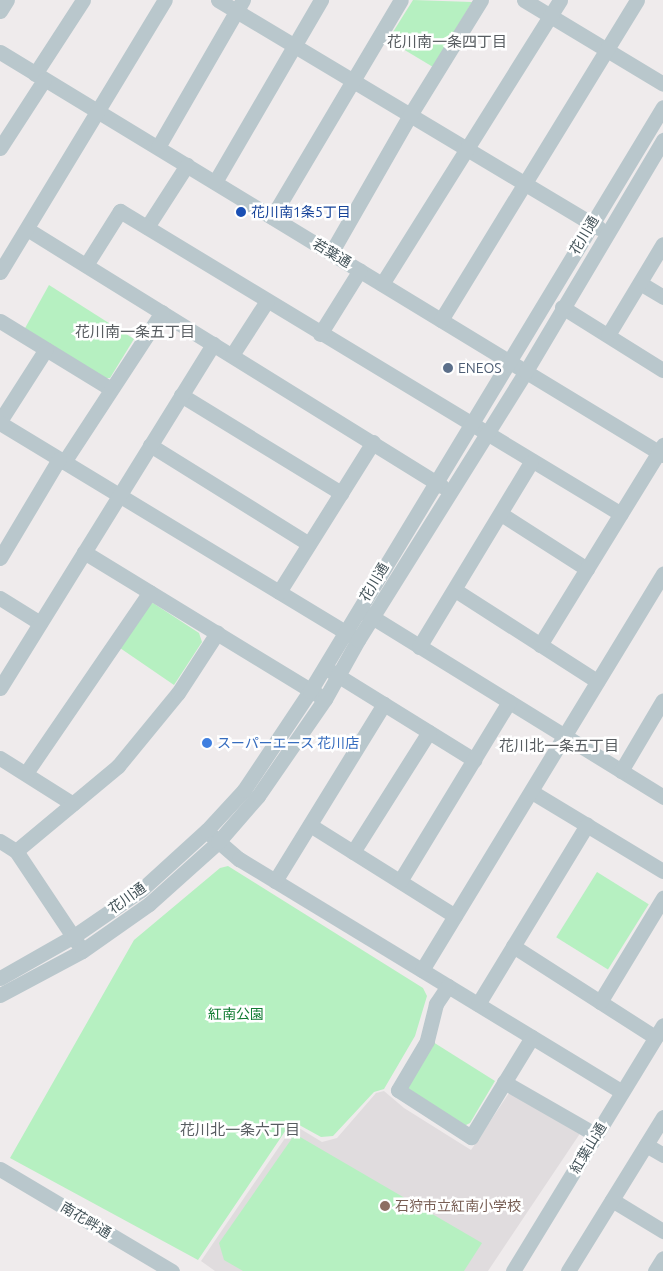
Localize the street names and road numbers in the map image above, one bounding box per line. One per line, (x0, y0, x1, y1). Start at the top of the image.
street label: 花川通 (566, 213, 602, 257)
street label: 若葉通 (310, 235, 354, 271)
street label: 花川通 (356, 560, 392, 604)
street label: 花川通 (105, 879, 149, 917)
street label: 紅葉山通 (566, 1120, 610, 1176)
street label: 南花畔通 (58, 1198, 114, 1242)

